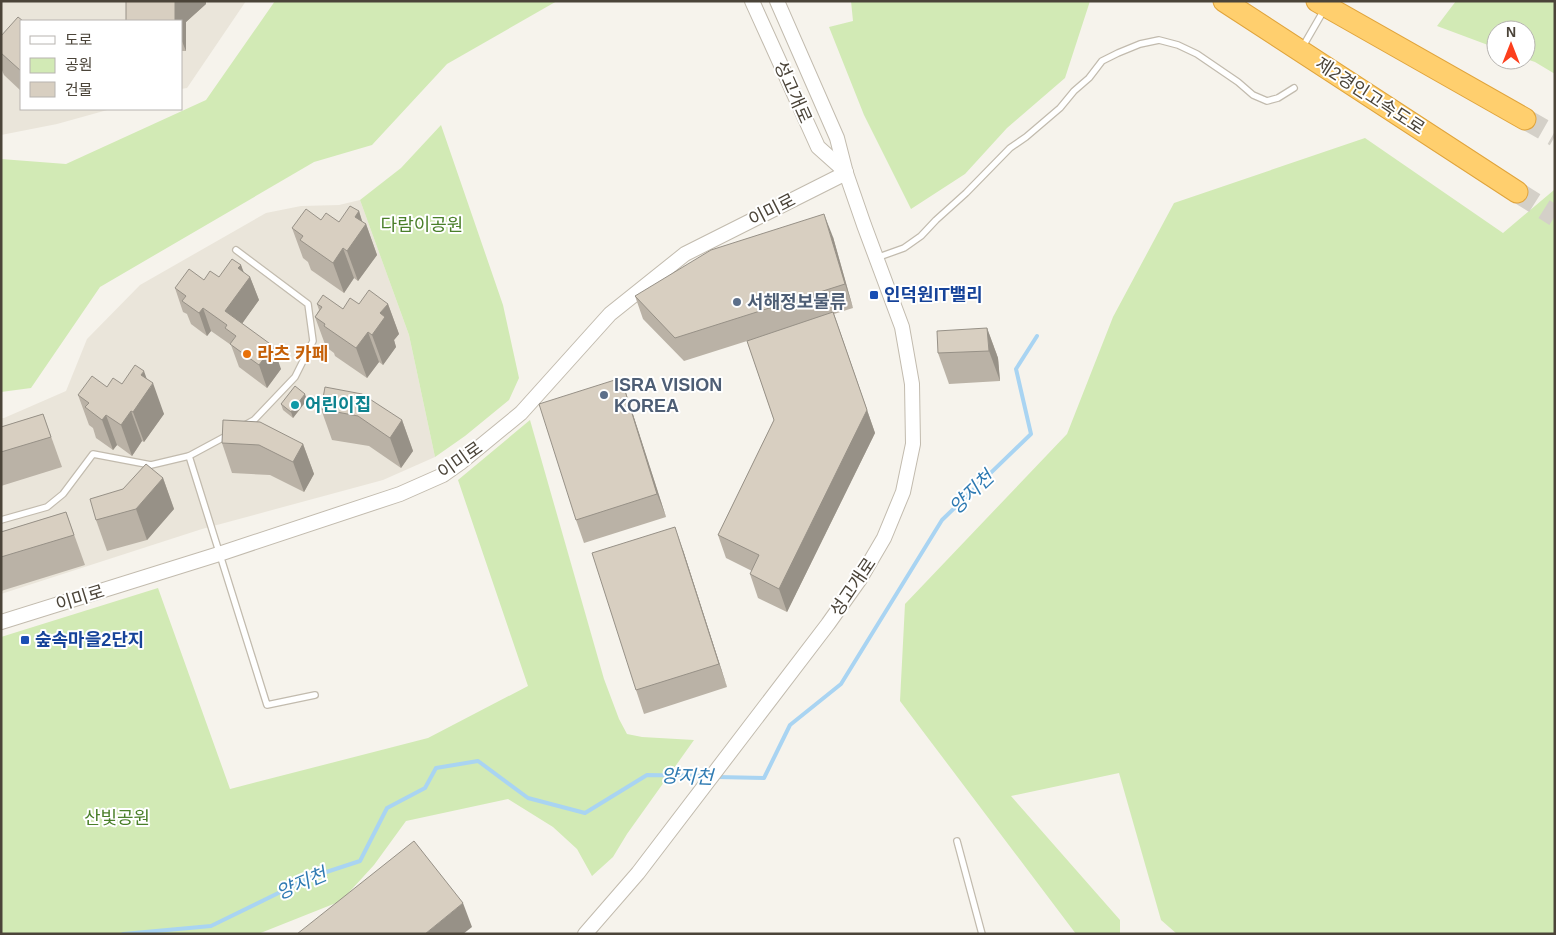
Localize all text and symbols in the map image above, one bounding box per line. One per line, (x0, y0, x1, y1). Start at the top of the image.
legend (20, 20, 182, 110)
north arrow (1486, 20, 1536, 70)
text: N (1506, 24, 1516, 40)
text: 도로 (65, 31, 93, 48)
street label: 제2경인고속도로 (1312, 53, 1428, 139)
text: 공원 (65, 56, 93, 73)
street label: 성고개로 (770, 58, 816, 126)
text: 건물 (65, 81, 93, 98)
street label: 이미로 (745, 190, 799, 230)
park label: 다람이공원 (381, 215, 463, 235)
place label: 인덕원IT밸리 (884, 285, 983, 305)
marker: 인덕원IT밸리 (868, 289, 880, 301)
place label: 서해정보물류 (747, 292, 846, 312)
marker: 서해정보물류 (731, 296, 743, 308)
place label: 라츠 카페 (257, 344, 328, 364)
marker: 라츠 카페 (241, 348, 253, 360)
place label: ISRA VISION KOREA (614, 375, 722, 416)
marker: ISRA VISION KOREA (598, 389, 610, 401)
place label: 어린이집 (305, 395, 371, 415)
marker: 어린이집 (289, 399, 301, 411)
street label: 이미로 (434, 438, 486, 482)
water label: 양지천 (945, 466, 999, 518)
street label: 성고개로 (826, 554, 880, 620)
street label: 이미로 (53, 581, 107, 615)
place label: 숲속마을2단지 (35, 630, 144, 650)
marker: 숲속마을2단지 (19, 634, 31, 646)
water label: 양지천 (660, 765, 715, 788)
park label: 산빛공원 (84, 808, 150, 828)
water label: 양지천 (273, 863, 331, 903)

